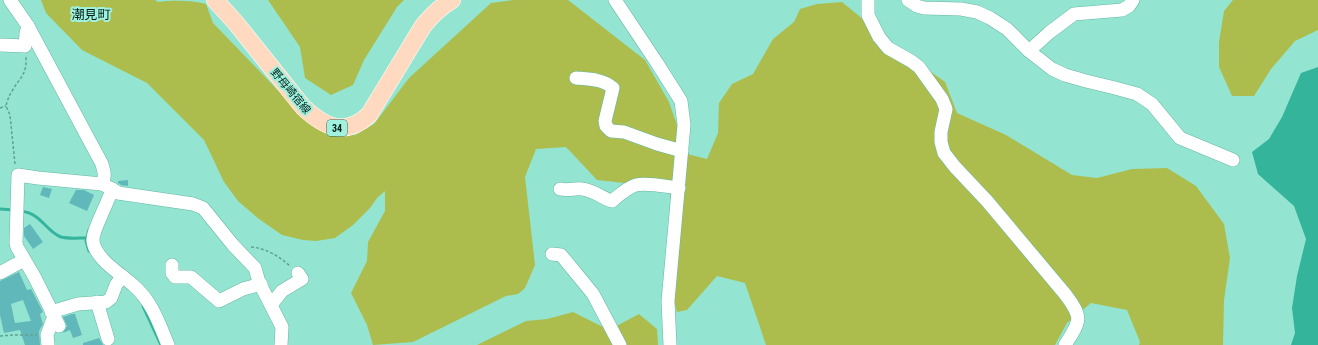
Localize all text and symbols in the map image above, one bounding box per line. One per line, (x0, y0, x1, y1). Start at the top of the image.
district label: 潮見町 (71, 7, 111, 22)
street label: 野母崎宿線 (268, 66, 313, 117)
road number: 34 (327, 120, 347, 136)

